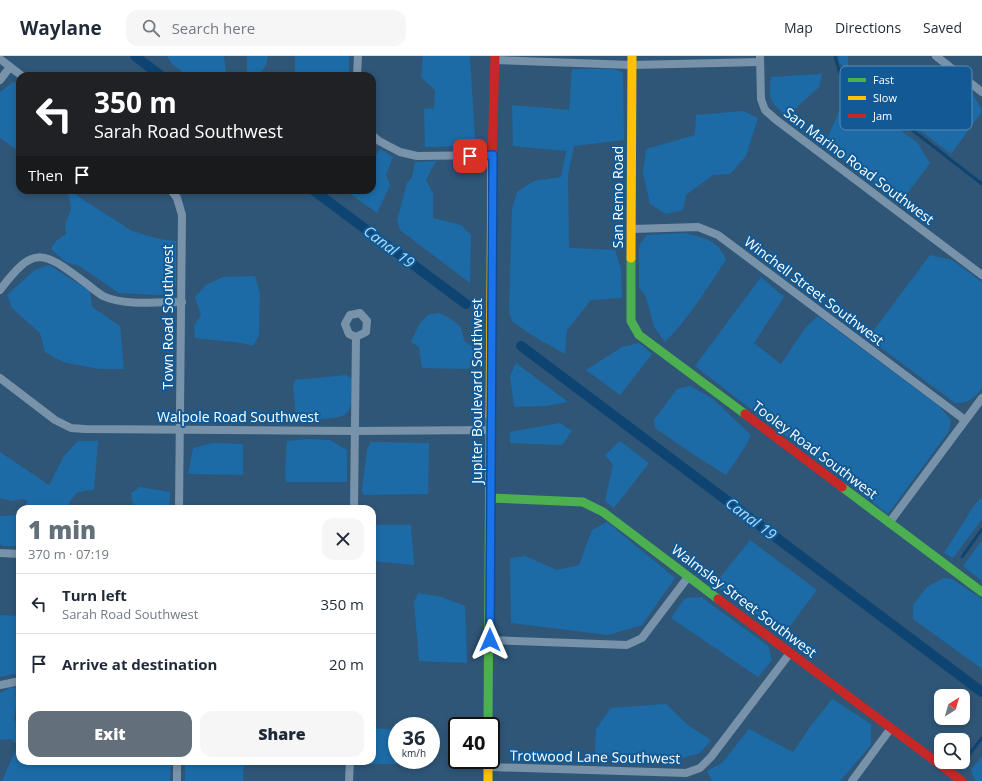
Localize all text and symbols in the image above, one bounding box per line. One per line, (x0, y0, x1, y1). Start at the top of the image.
search box (126, 10, 406, 46)
text: Waylane (20, 15, 102, 41)
icon: search (140, 17, 162, 39)
text: Search here (172, 18, 255, 38)
text: Map (784, 18, 813, 37)
text: Directions (835, 18, 901, 37)
text: Saved (923, 18, 962, 37)
legend (840, 66, 972, 130)
text: Fast (873, 72, 894, 87)
text: 350 m (94, 83, 177, 121)
icon: left (28, 88, 80, 140)
text: Slow (873, 90, 897, 105)
street label: San Marino Road Southwest (780, 103, 938, 228)
text: Jam (872, 108, 892, 123)
text: Sarah Road Southwest (94, 119, 283, 143)
pin (453, 139, 487, 173)
icon: arrive (459, 145, 481, 167)
street label: San Remo Road (608, 146, 627, 248)
icon: arrive (71, 164, 93, 186)
text: Then (28, 165, 63, 185)
water label: Canal 19 (360, 221, 419, 272)
street label: Winchell Street Southwest (741, 232, 888, 349)
street label: Town Road Southwest (158, 245, 177, 389)
street label: Jupiter Boulevard Southwest (467, 298, 486, 486)
street label: Tooley Road Southwest (749, 396, 882, 503)
street label: Walpole Road Southwest (157, 407, 319, 426)
water label: Canal 19 (722, 493, 781, 544)
text: 1 min (28, 513, 96, 546)
button: close (322, 518, 364, 560)
street label: Walmsley Street Southwest (668, 540, 821, 662)
text: 370 m · 07:19 (28, 545, 109, 563)
text: Turn left (62, 585, 127, 605)
icon: left (28, 593, 50, 615)
text: 350 m (320, 594, 364, 614)
text: Sarah Road Southwest (62, 605, 198, 623)
position arrow (469, 619, 511, 661)
icon: arrive (28, 653, 50, 675)
text: Arrive at destination (62, 654, 217, 674)
text: 20 m (329, 654, 364, 674)
north arrow (934, 689, 970, 725)
map controls (934, 689, 970, 769)
button: Exit (28, 711, 192, 757)
button: Share (200, 711, 364, 757)
speed limit sign: 40 (448, 717, 500, 769)
text: 36 (403, 724, 425, 751)
button: search (934, 733, 970, 769)
text: km/h (402, 746, 426, 760)
street label: Trotwood Lane Southwest (510, 746, 680, 767)

